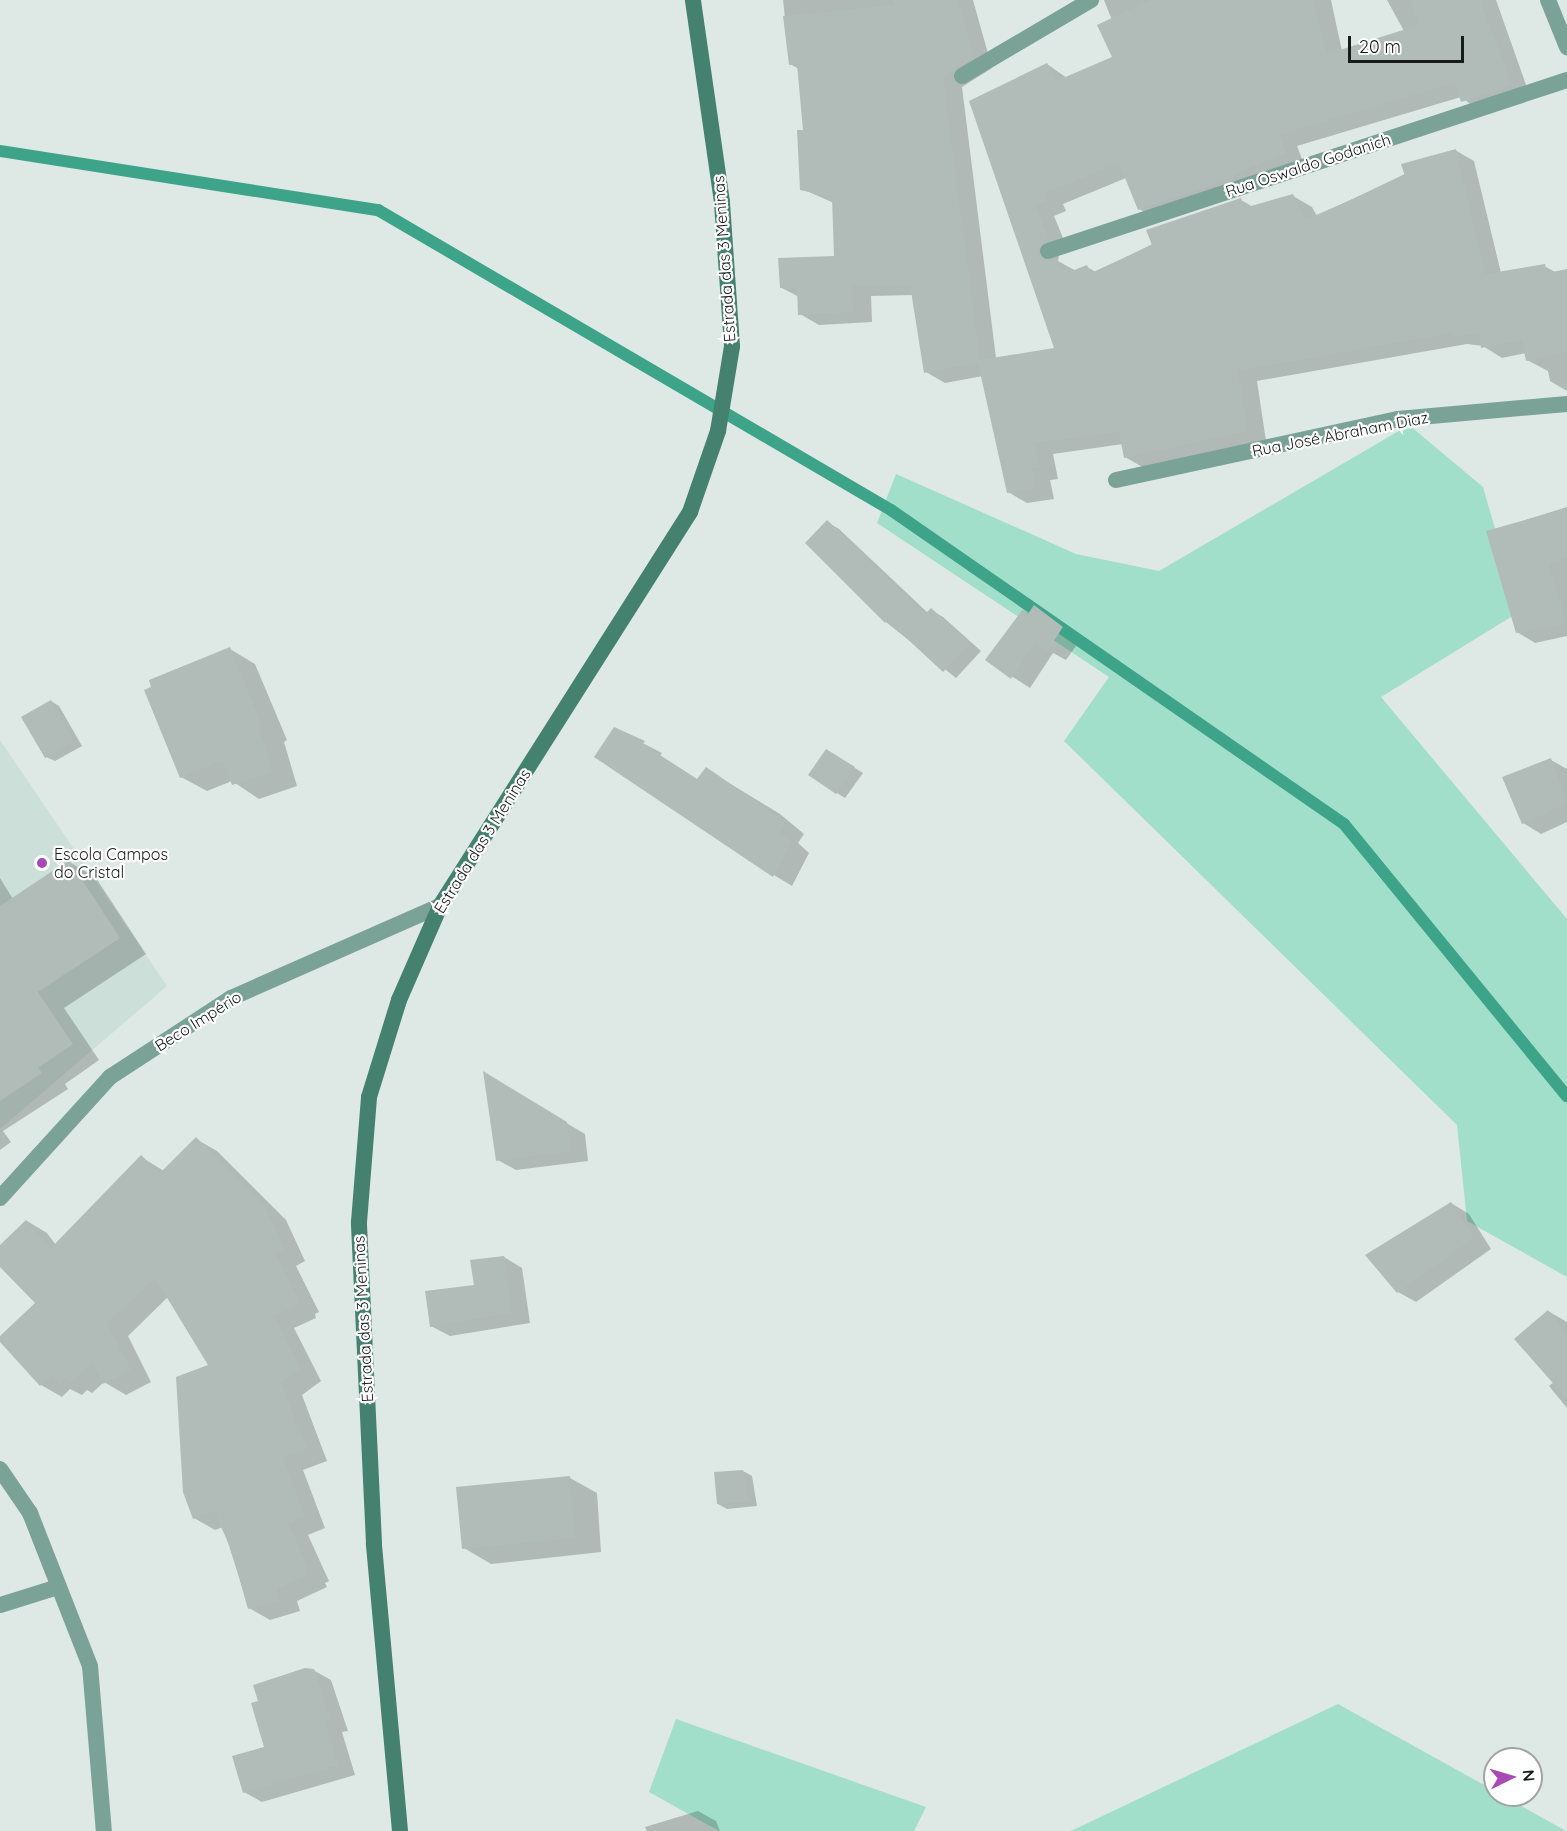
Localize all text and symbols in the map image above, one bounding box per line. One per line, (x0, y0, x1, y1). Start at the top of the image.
scale bar (1351, 24, 1466, 62)
text: 20 m (1359, 35, 1401, 58)
street label: Rua Oswaldo Godanich (1223, 129, 1393, 201)
street label: Estrada das 3 Meninas (709, 175, 739, 343)
street label: Rua José Abraham Diaz (1250, 407, 1430, 461)
street label: Estrada das 3 Meninas (430, 765, 534, 917)
place label: Escola Campos do Cristal (54, 844, 168, 882)
marker: Escola Campos do Cristal (35, 856, 49, 870)
street label: Beco Império (151, 987, 245, 1055)
street label: Estrada das 3 Meninas (349, 1235, 377, 1403)
north arrow (1483, 1747, 1543, 1807)
text: N (1518, 1769, 1539, 1782)

